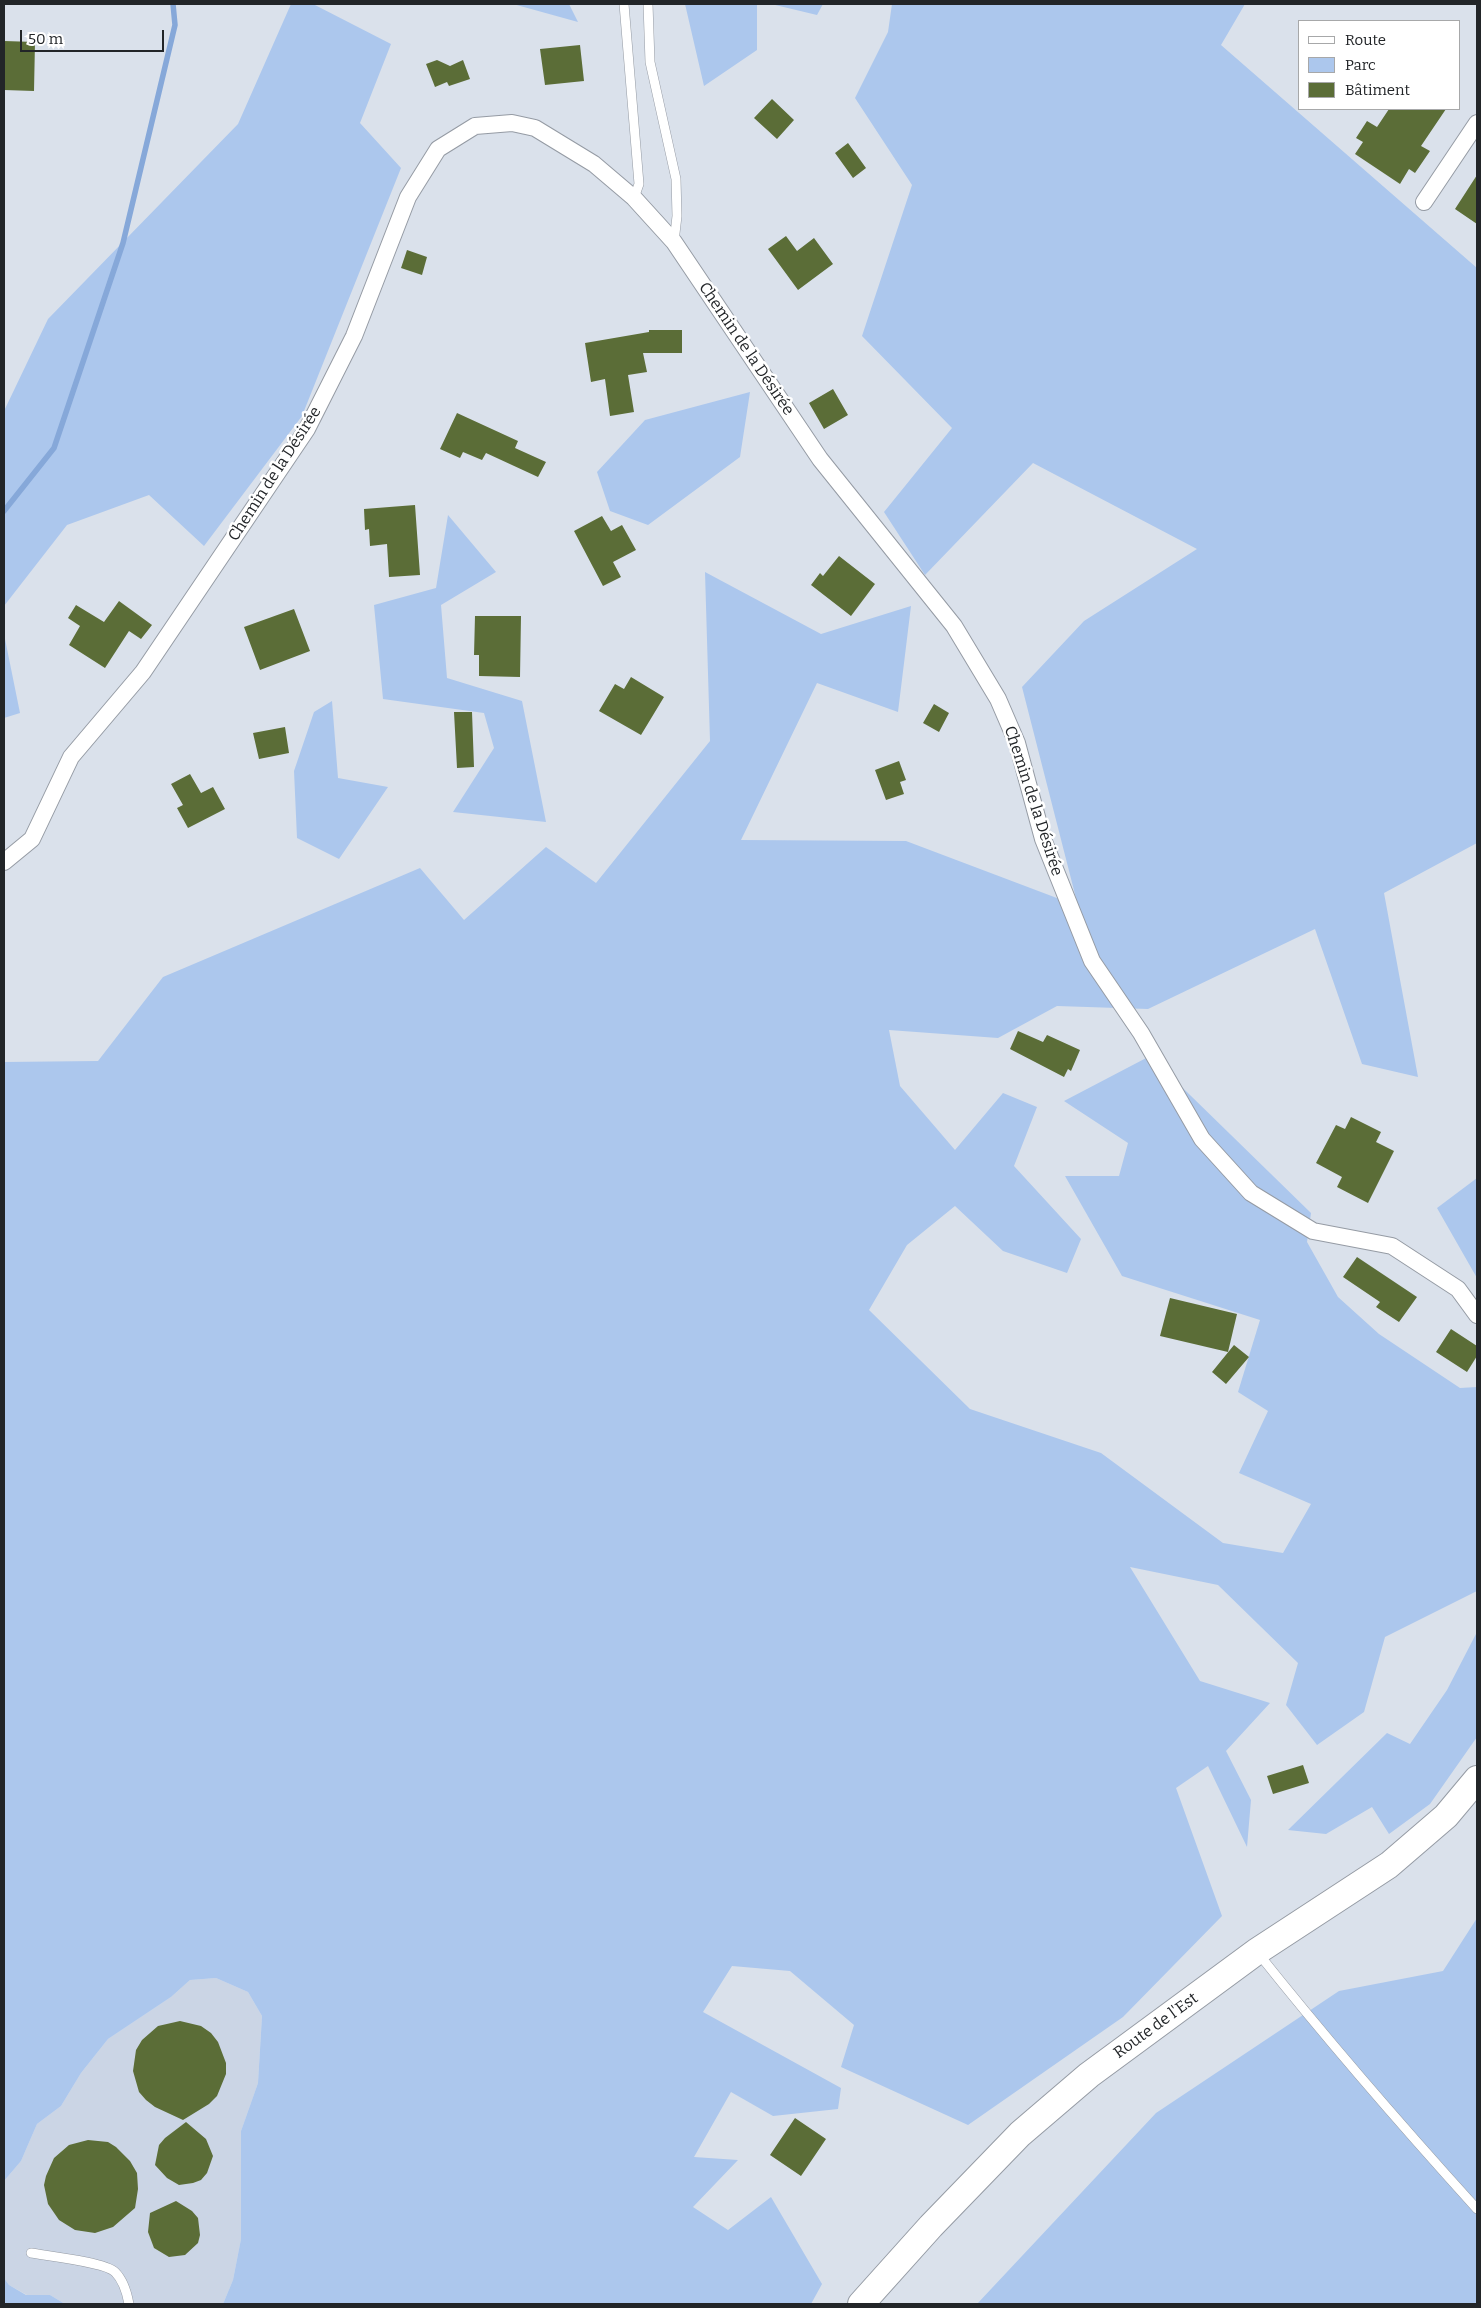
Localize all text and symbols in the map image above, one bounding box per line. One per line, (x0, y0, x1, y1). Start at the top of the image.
scale bar (22, 20, 166, 52)
legend (1298, 20, 1461, 110)
text: 50 m (28, 30, 63, 48)
text: Route (1345, 31, 1386, 49)
text: Parc (1345, 56, 1376, 74)
text: Bâtiment (1345, 81, 1410, 99)
street label: Chemin de la Désirée (694, 279, 798, 419)
street label: Chemin de la Désirée (224, 403, 326, 545)
street label: Chemin de la Désirée (1000, 724, 1066, 878)
street label: Route de l'Est (1110, 1989, 1202, 2063)

